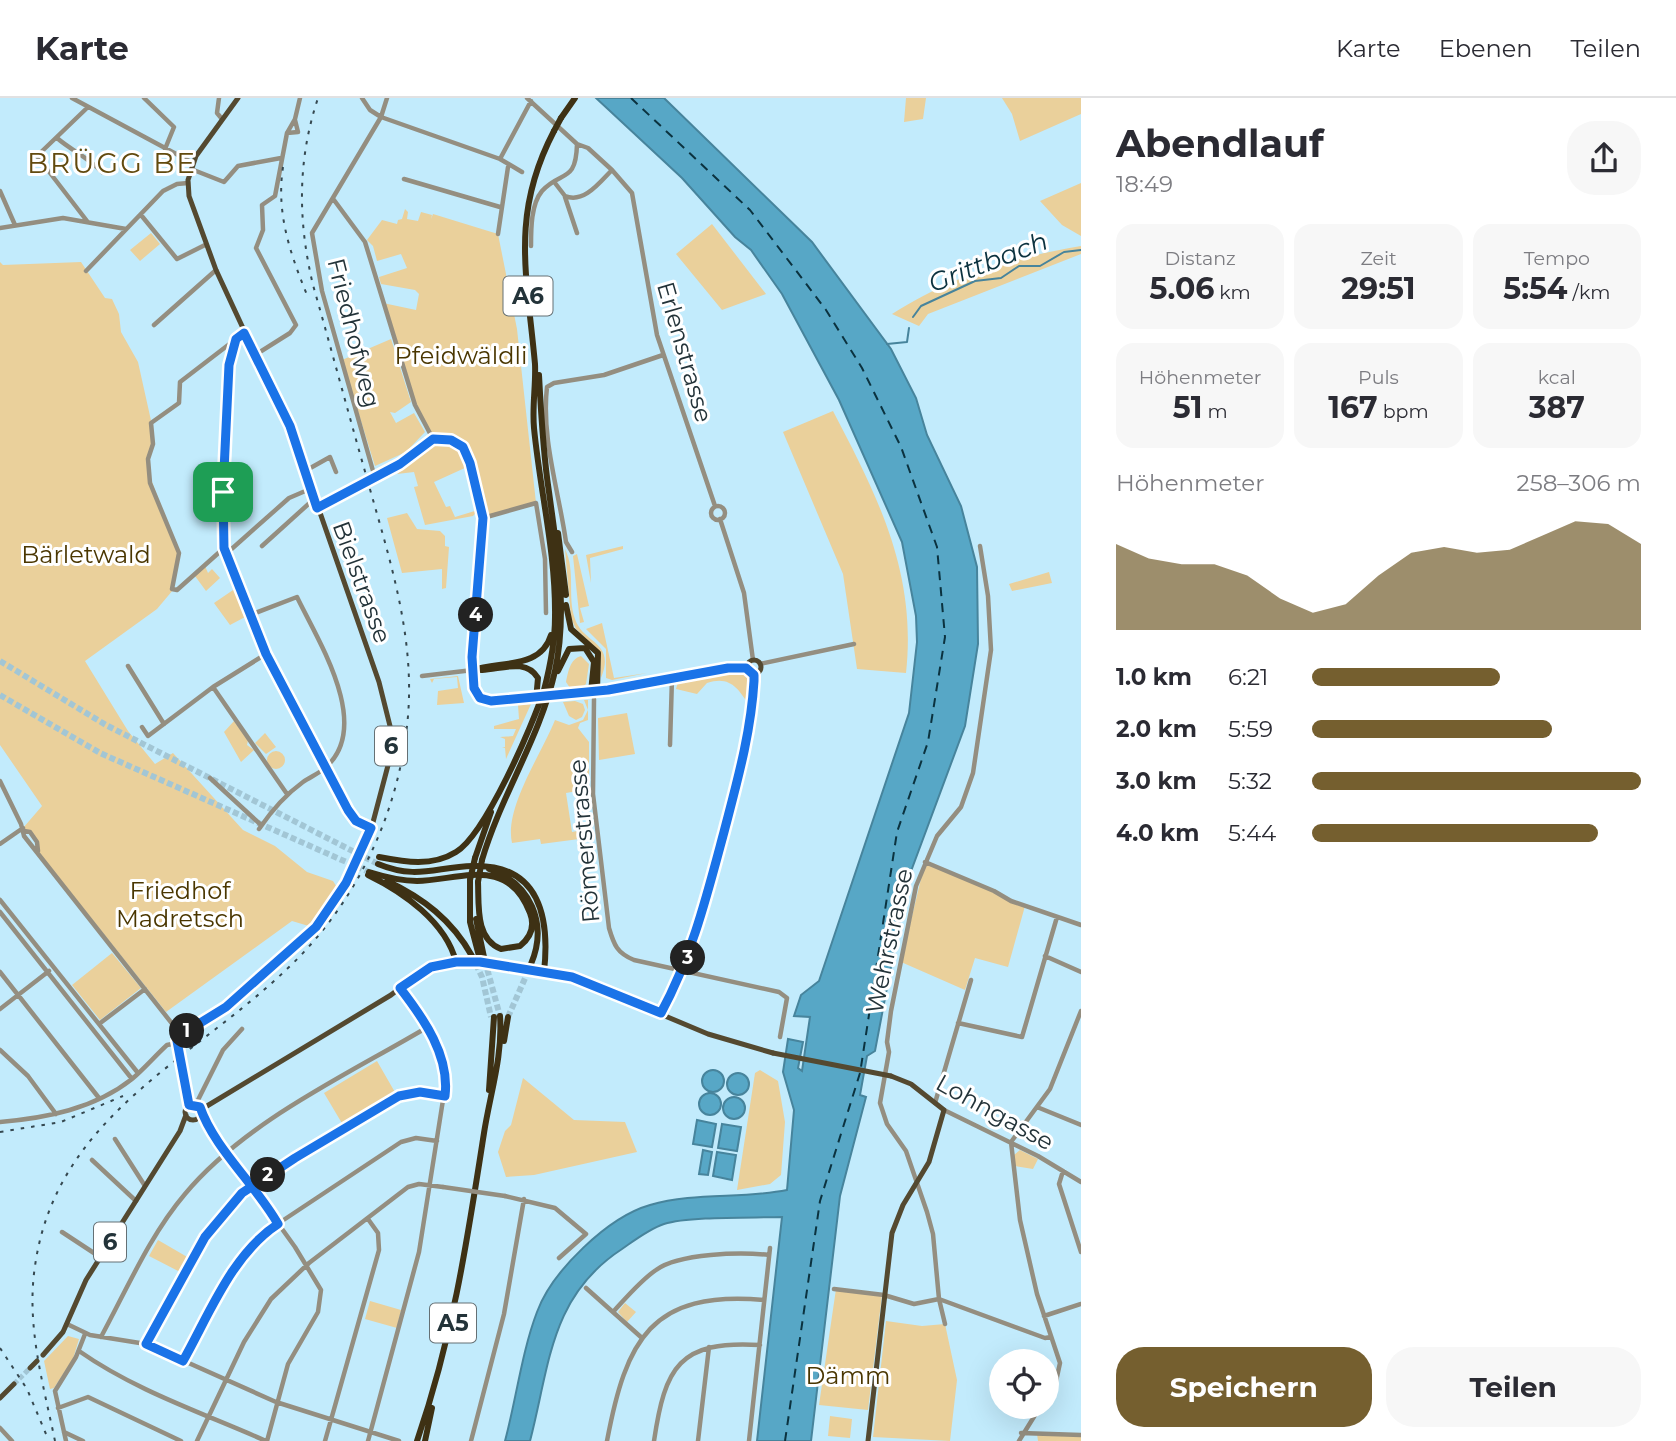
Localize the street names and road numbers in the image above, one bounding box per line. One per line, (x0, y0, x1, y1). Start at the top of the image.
street label: Friedhofweg (321, 255, 387, 411)
road number: A6 (504, 276, 552, 316)
street label: Erlenstrasse (651, 278, 719, 426)
street label: Bielstrasse (327, 517, 397, 647)
road number: 6 (375, 726, 407, 766)
street label: Römerstrasse (562, 758, 606, 924)
street label: Wehrstrasse (859, 866, 919, 1016)
street label: Lohngasse (931, 1068, 1059, 1156)
road number: 6 (94, 1222, 126, 1261)
road number: A5 (430, 1304, 476, 1342)

